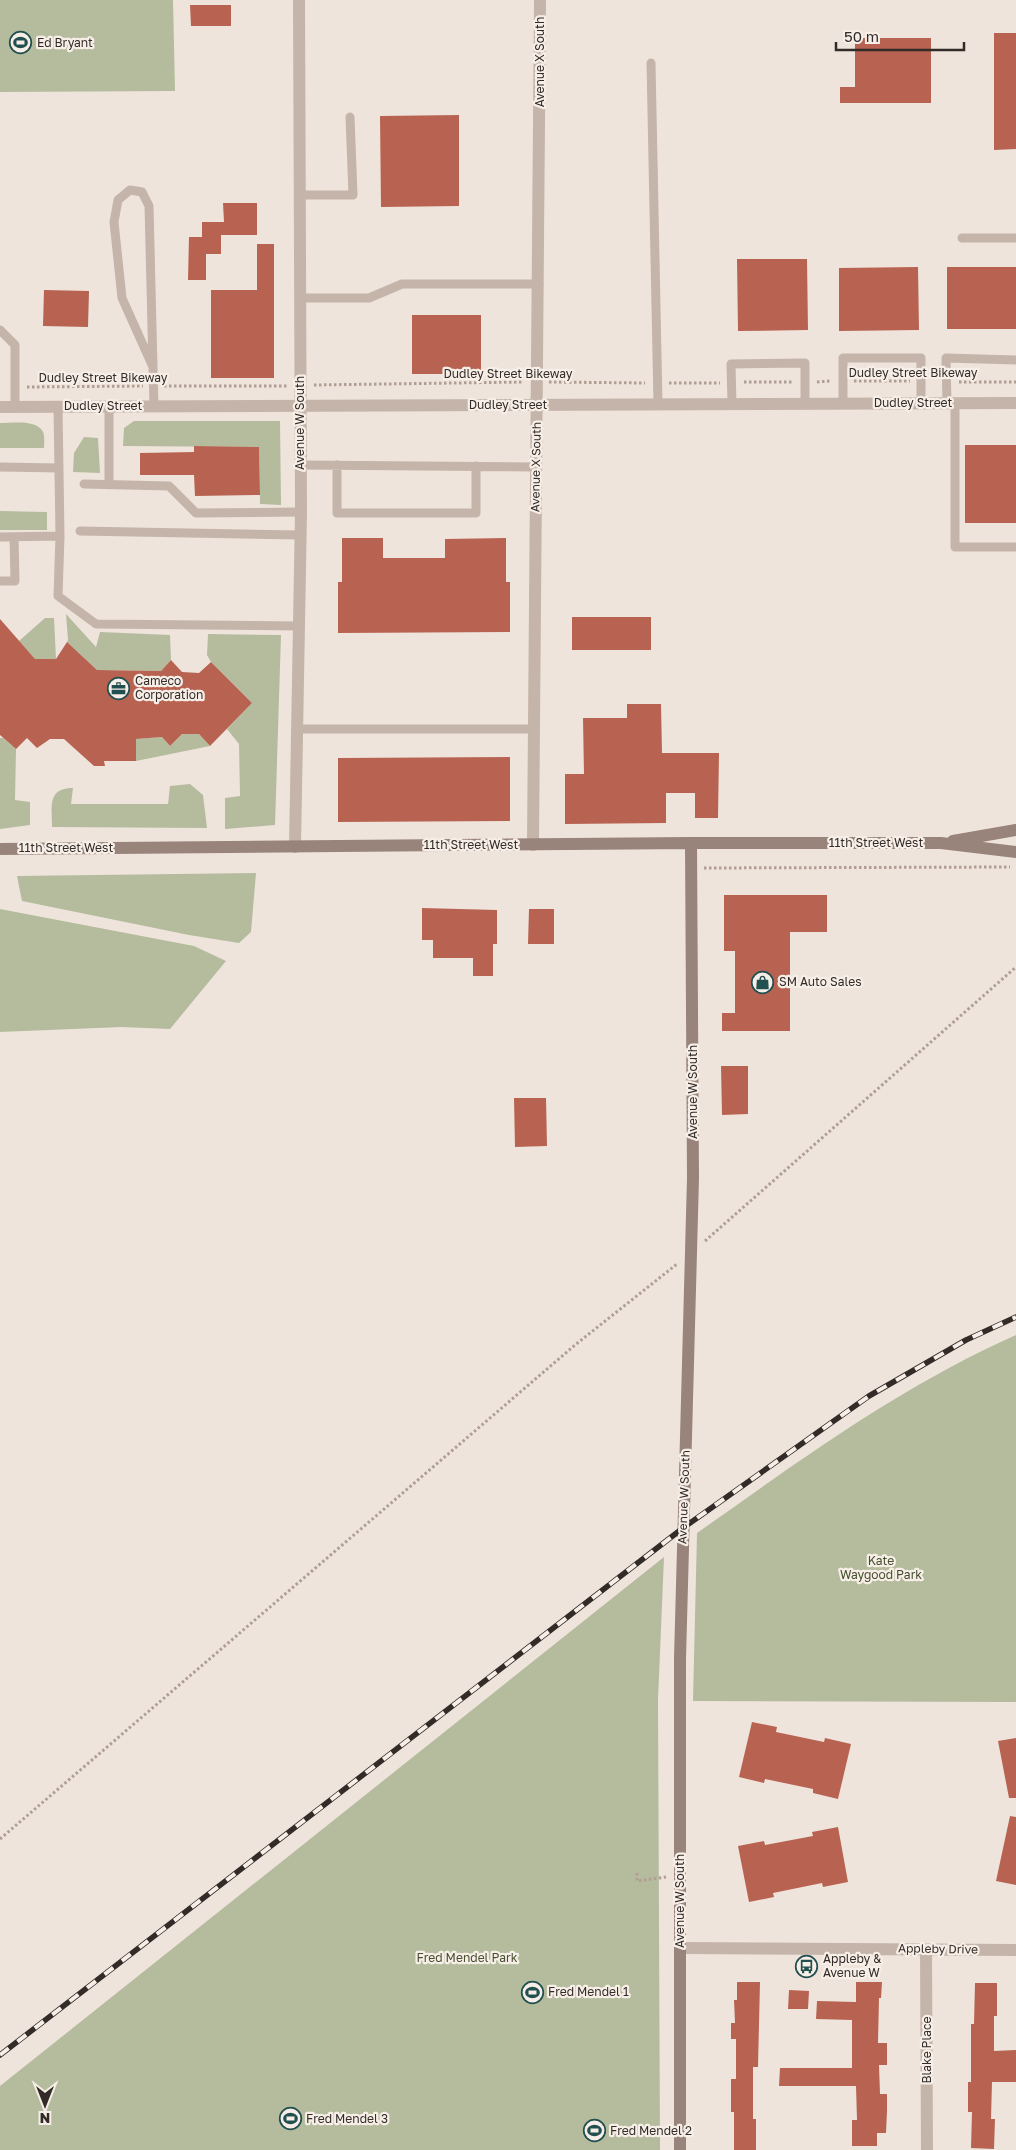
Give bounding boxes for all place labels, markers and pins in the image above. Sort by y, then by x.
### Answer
sports icon: Ed Bryant [9,31,33,55]
place label: Ed Bryant [37,35,93,50]
place label: Cameco Corporation [135,673,203,702]
office icon: Cameco Corporation [107,676,131,700]
shop icon: SM Auto Sales [751,970,775,994]
place label: SM Auto Sales [779,974,862,989]
place label: Appleby & Avenue W [823,1951,881,1980]
bus stop icon: Appleby & Avenue W [795,1954,819,1978]
sports icon: Fred Mendel 1 [520,1980,544,2004]
place label: Fred Mendel 1 [548,1984,629,1999]
sports icon: Fred Mendel 3 [278,2107,302,2131]
place label: Fred Mendel 3 [306,2111,388,2126]
sports icon: Fred Mendel 2 [582,2119,606,2143]
place label: Fred Mendel 2 [610,2123,692,2138]

